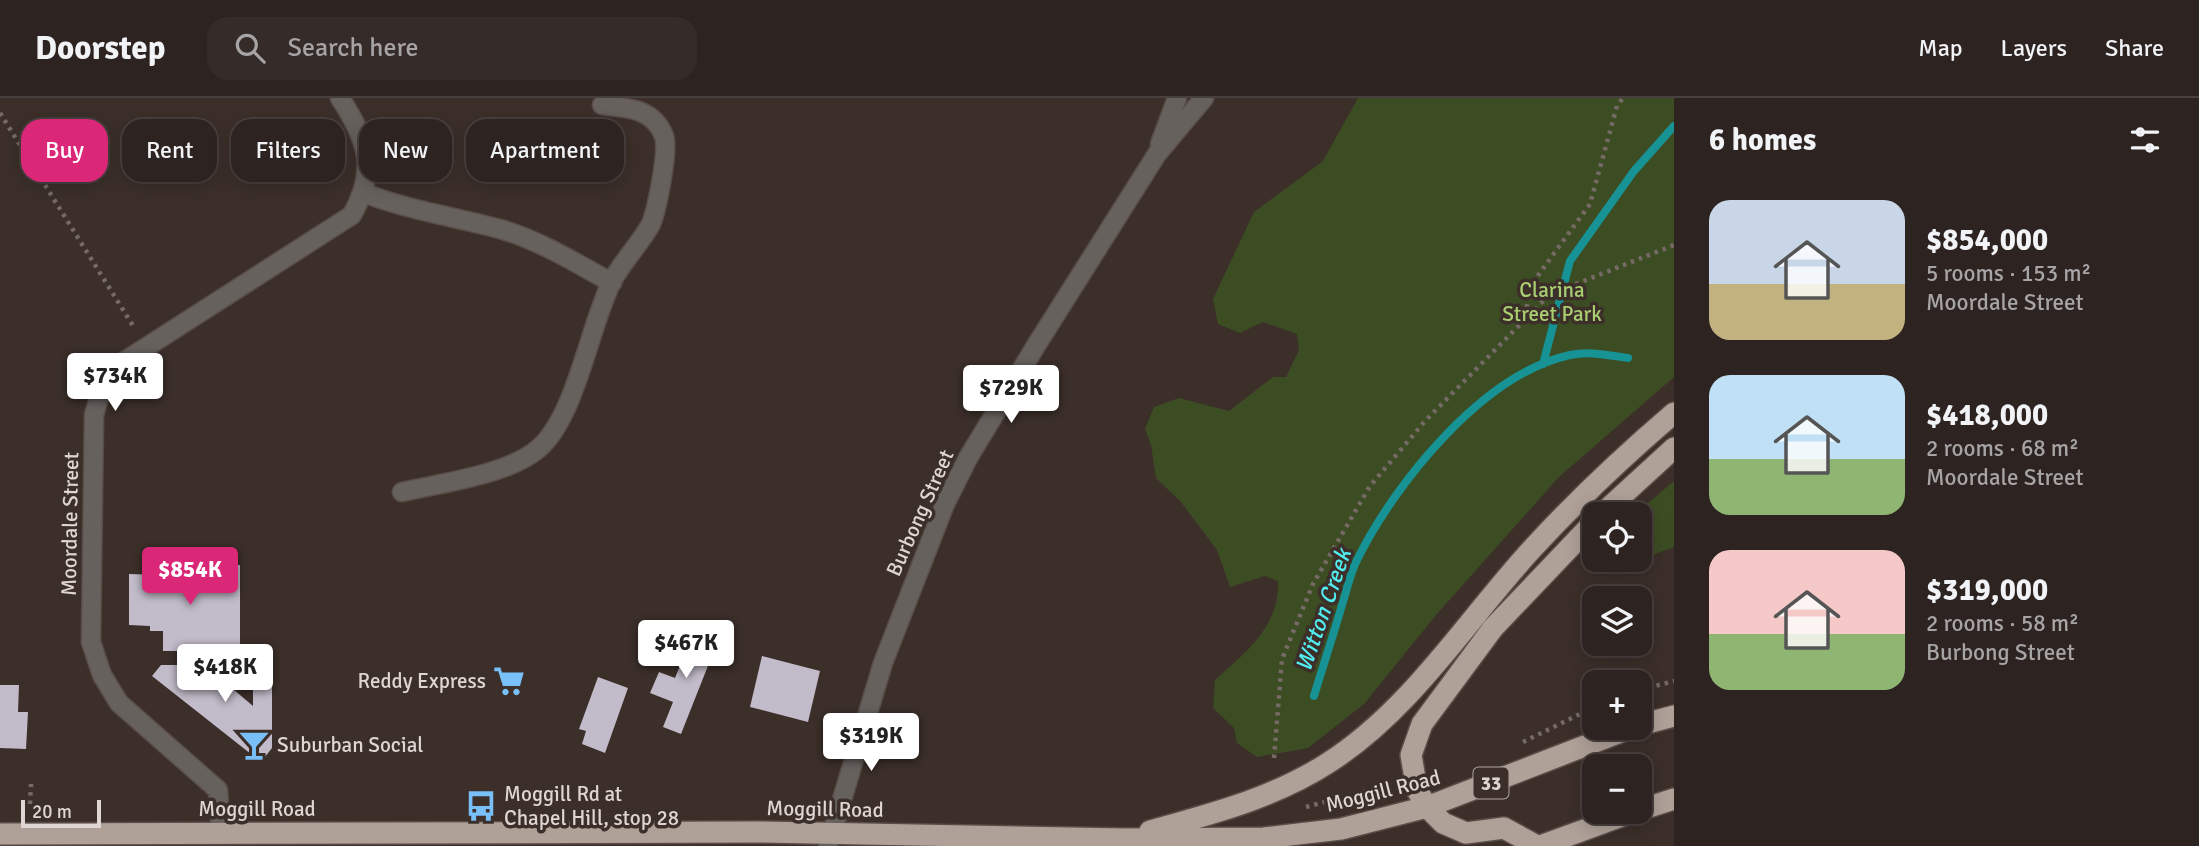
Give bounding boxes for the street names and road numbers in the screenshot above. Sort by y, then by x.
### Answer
street label: Burbong Street [881,446,959,580]
street label: Moordale Street [56,452,84,596]
street label: Moggill Road [1323,764,1443,818]
road number: 33 [1474,768,1508,798]
street label: Moggill Road [766,795,884,823]
street label: Moggill Road [198,796,316,822]

